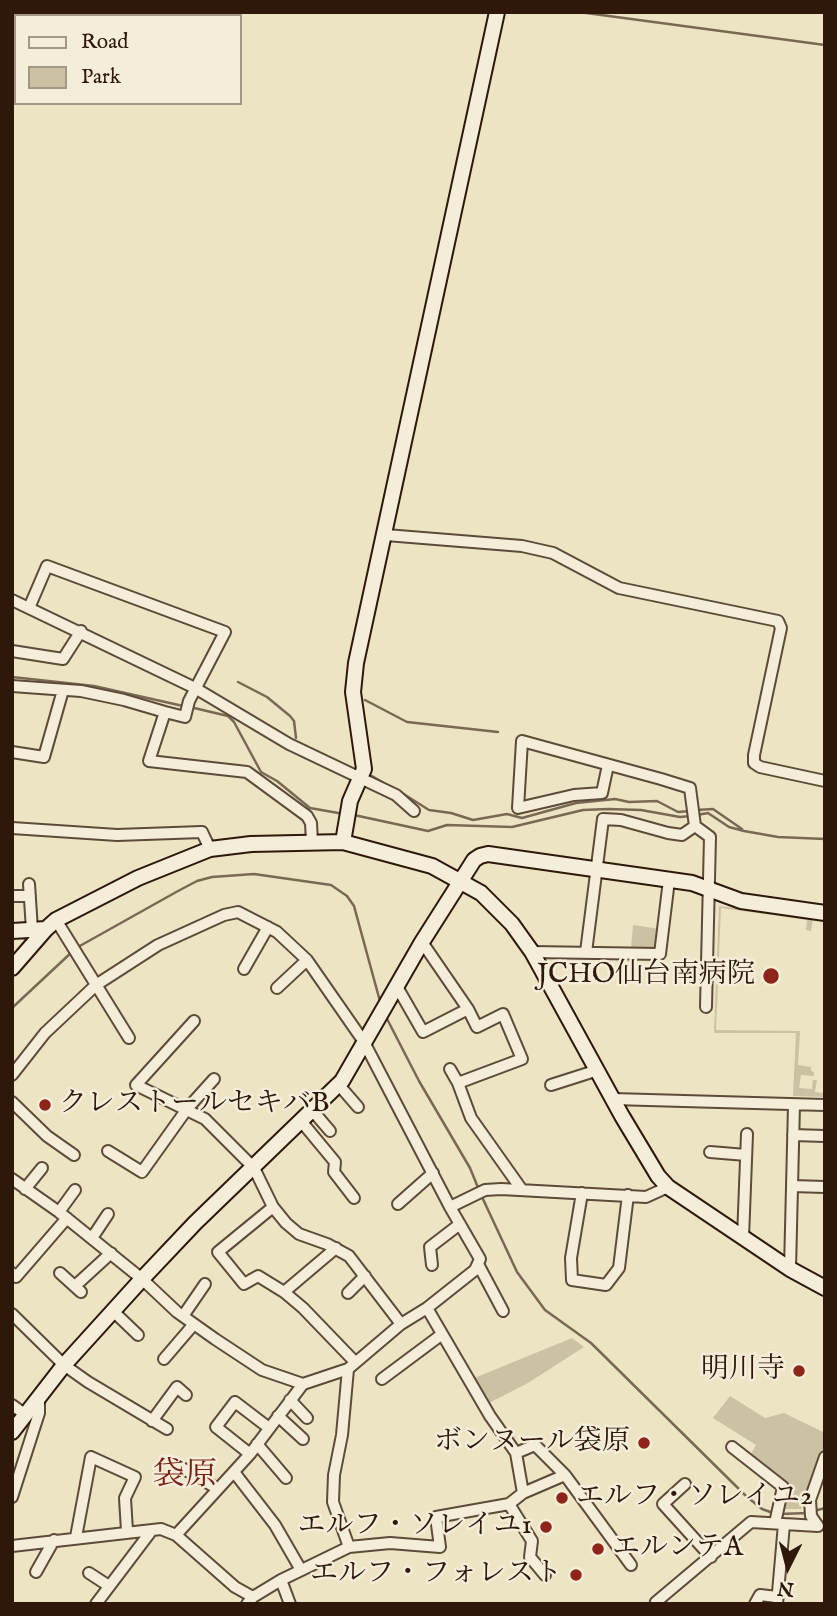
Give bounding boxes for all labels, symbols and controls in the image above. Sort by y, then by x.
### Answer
legend [14,14,242,105]
text: Road [81,29,128,56]
text: Park [81,64,121,91]
place label: JCHO仙台南病院 [537,959,755,993]
marker: JCHO仙台南病院 [761,966,781,986]
place label: クレストールセキバB [59,1088,330,1122]
marker: クレストールセキバB [37,1097,53,1113]
place label: 明川寺 [701,1354,785,1388]
marker: 明川寺 [791,1363,807,1379]
place label: ボンヌール袋原 [434,1426,630,1460]
marker: ボンヌール袋原 [636,1435,652,1451]
district label: 袋原 [153,1458,217,1496]
place label: エルフ・ソレイユ2 [576,1481,813,1515]
marker: エルフ・ソレイユ2 [554,1490,570,1506]
place label: エルフ・ソレイユ1 [298,1510,532,1544]
marker: エルフ・ソレイユ1 [538,1519,554,1535]
place label: エルンテA [612,1532,743,1566]
north arrow [753,1532,823,1602]
marker: エルンテA [590,1541,606,1557]
place label: エルフ・フォレスト [310,1558,562,1592]
marker: エルフ・フォレスト [568,1567,584,1583]
text: N [776,1575,795,1601]

